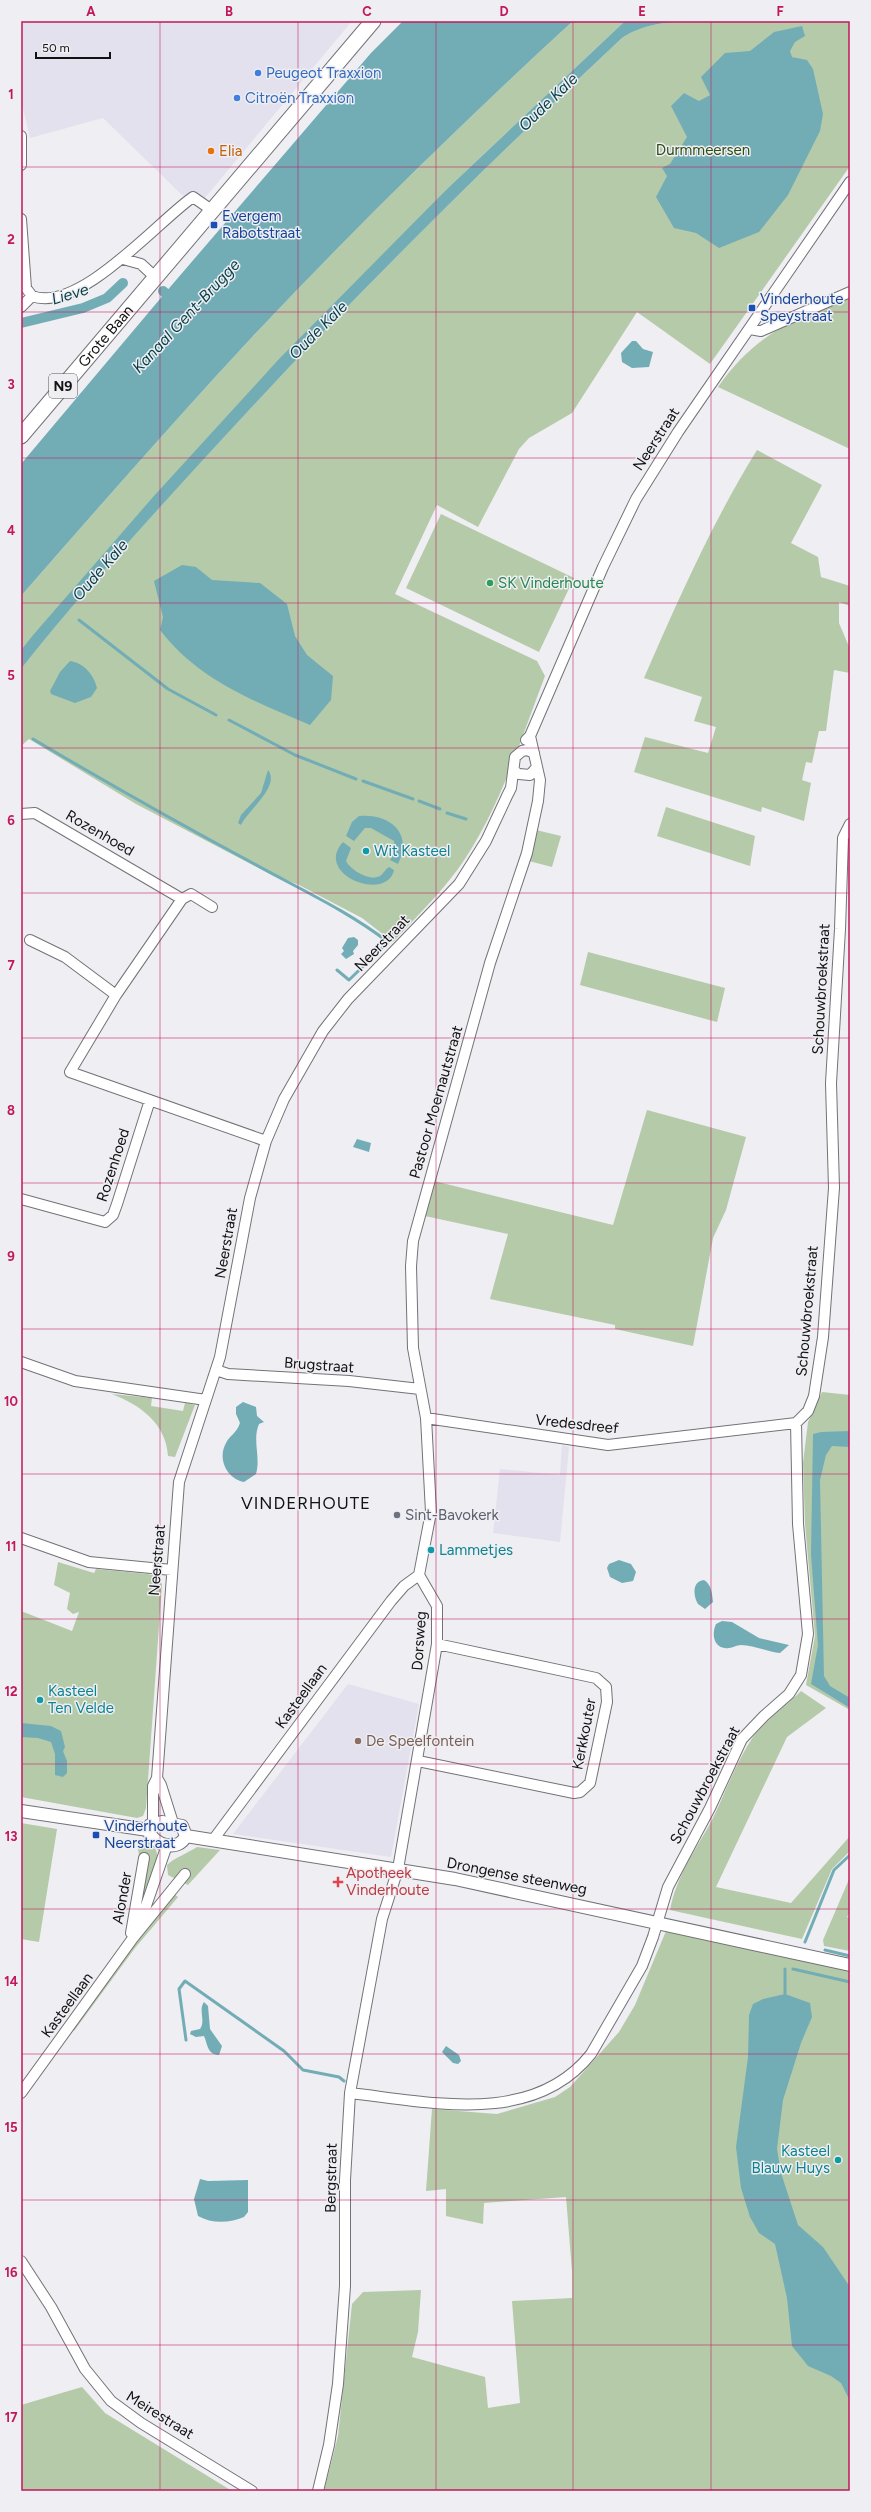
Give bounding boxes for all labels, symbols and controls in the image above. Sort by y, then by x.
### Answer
text: A [86,4,96,19]
text: B [225,4,233,19]
text: C [362,4,372,19]
text: D [499,4,509,19]
text: E [638,4,646,19]
text: F [776,4,784,19]
scale bar [36,34,110,60]
text: 50 m [42,41,70,55]
place label: Peugeot Traxxion [266,64,381,82]
marker: Peugeot Traxxion [253,68,263,78]
water label: Oude Kale [515,69,582,135]
text: 1 [8,87,14,102]
place label: Citroën Traxxion [245,89,354,107]
marker: Citroën Traxxion [232,93,242,103]
park label: Durmmeersen [656,141,750,159]
place label: Elia [219,142,242,160]
marker: Elia [206,146,216,156]
place label: Evergem Rabotstraat [222,207,301,242]
marker: Evergem Rabotstraat [209,220,219,230]
text: 2 [7,232,15,247]
water label: Kanaal Gent-Brugge [128,255,244,377]
water label: Lieve [49,279,91,309]
place label: Vinderhoute Speystraat [760,290,844,325]
water label: Oude Kale [285,297,351,363]
street label: Grote Baan [74,301,137,371]
marker: Vinderhoute Speystraat [747,303,757,313]
road number: N9 [49,374,77,398]
text: 3 [7,377,15,392]
street label: Neerstraat [629,404,683,474]
text: 4 [7,523,15,538]
water label: Oude Kale [68,535,132,604]
place label: SK Vinderhoute [498,574,604,592]
marker: SK Vinderhoute [485,578,495,588]
text: 5 [7,668,15,683]
street label: Rozenhoed [63,806,137,860]
text: 6 [7,813,15,828]
place label: Wit Kasteel [374,842,450,860]
marker: Wit Kasteel [361,846,371,856]
street label: Neerstraat [351,911,414,975]
street label: Schouwbroekstraat [809,923,833,1055]
text: 7 [7,958,15,973]
street label: Pastoor Moernautstraat [406,1023,467,1181]
text: 8 [7,1103,15,1118]
street label: Rozenhoed [93,1126,133,1204]
street label: Neerstraat [211,1206,241,1280]
street label: Schouwbroekstraat [792,1245,822,1377]
text: 9 [7,1249,15,1264]
street label: Brugstraat [283,1354,355,1376]
text: 10 [4,1394,18,1409]
street label: Vredesdreef [535,1411,620,1437]
district label: VINDERHOUTE [241,1493,371,1513]
place label: Sint-Bavokerk [405,1506,499,1524]
marker: Sint-Bavokerk [392,1510,402,1520]
street label: Neerstraat [145,1523,169,1597]
text: 11 [6,1539,16,1554]
place label: Lammetjes [439,1541,513,1559]
marker: Lammetjes [426,1545,436,1555]
street label: Dorsweg [408,1611,430,1671]
street label: Kasteellaan [271,1660,331,1732]
place label: Kasteel Ten Velde [48,1682,114,1717]
text: 12 [4,1684,18,1699]
marker: Kasteel Ten Velde [35,1695,45,1705]
street label: Kerkkouter [568,1697,600,1771]
street label: Schouwbroekstraat [666,1723,744,1847]
place label: De Speelfontein [366,1732,474,1750]
marker: De Speelfontein [353,1736,363,1746]
place label: Vinderhoute Neerstraat [104,1817,188,1852]
text: 13 [5,1829,17,1844]
marker: Vinderhoute Neerstraat [91,1830,101,1840]
street label: Drongense steenweg [445,1854,589,1898]
place label: Apotheek Vinderhoute [346,1864,430,1899]
street label: Alonder [109,1871,135,1925]
marker: Apotheek Vinderhoute [333,1877,343,1887]
street label: Kasteellaan [37,1969,97,2041]
text: 14 [4,1974,18,1989]
text: 15 [4,2120,18,2135]
place label: Kasteel Blauw Huys [752,2142,830,2177]
street label: Bergstraat [321,2143,341,2213]
marker: Kasteel Blauw Huys [833,2155,843,2165]
text: 16 [4,2265,18,2280]
street label: Meirestraat [123,2387,197,2443]
text: 17 [5,2410,17,2425]

